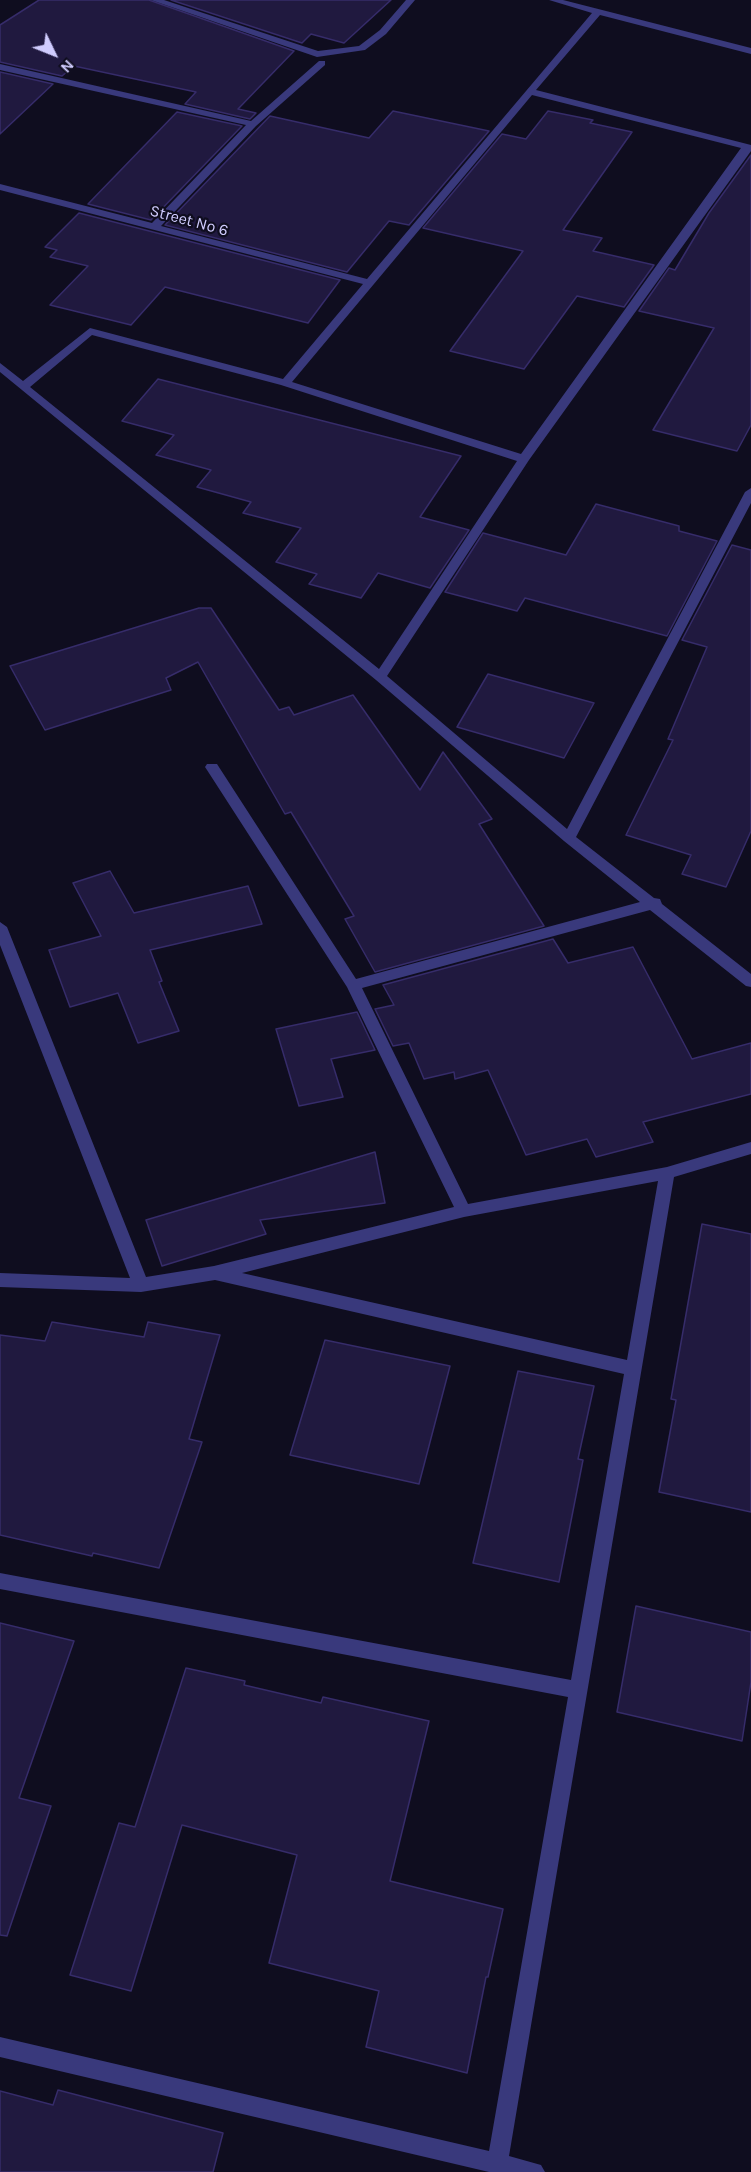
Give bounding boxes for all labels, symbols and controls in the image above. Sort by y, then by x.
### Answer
north arrow [24,24,84,84]
text: N [57,56,78,77]
street label: Street No 6 [148,201,230,241]

